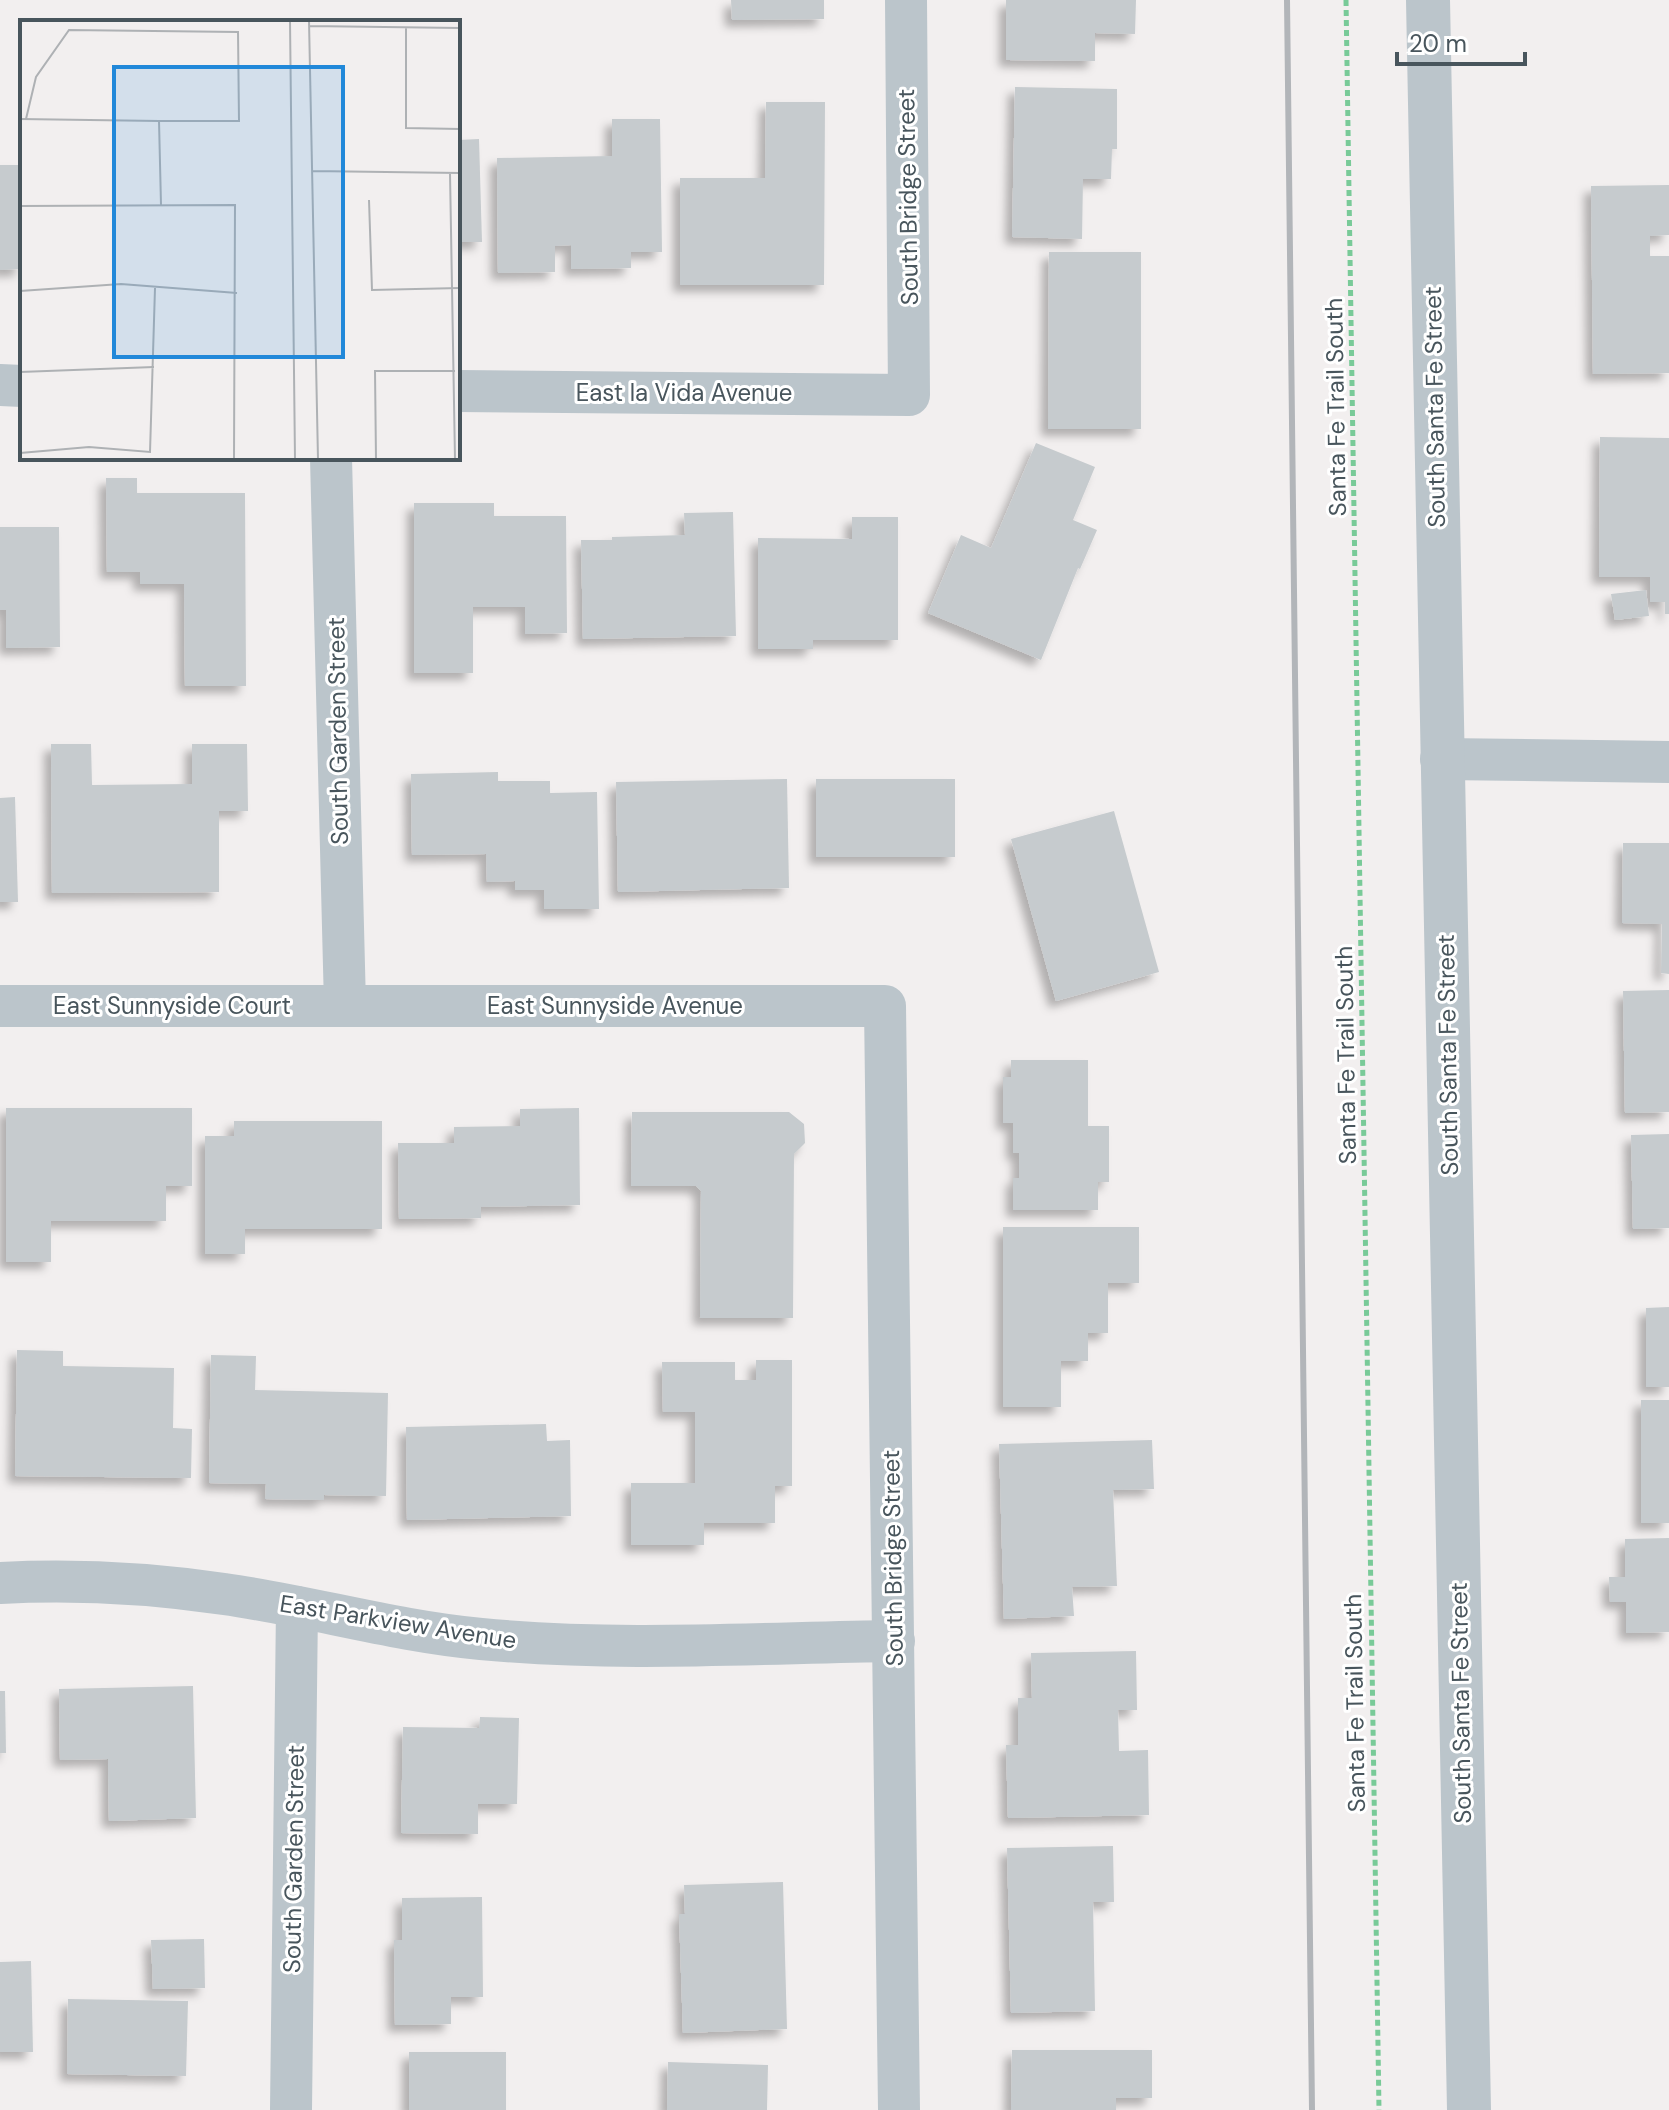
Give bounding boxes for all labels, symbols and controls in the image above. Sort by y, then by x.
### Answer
scale bar [1397,16,1525,66]
inset map [20,20,460,460]
text: 20 m [1409,28,1467,59]
street label: South Bridge Street [890,88,925,306]
street label: South Santa Fe Street [1417,286,1452,528]
street label: Santa Fe Trail South [1318,297,1353,517]
street label: East la Vida Avenue [576,377,792,408]
street label: South Garden Street [320,617,355,845]
street label: South Santa Fe Street [1430,934,1465,1176]
street label: Santa Fe Trail South [1328,945,1363,1165]
street label: East Sunnyside Court [53,990,291,1021]
street label: East Sunnyside Avenue [487,990,743,1021]
street label: South Bridge Street [875,1449,910,1667]
street label: South Santa Fe Street [1443,1582,1478,1824]
street label: East Parkview Avenue [278,1587,519,1656]
street label: Santa Fe Trail South [1337,1593,1372,1813]
street label: South Garden Street [276,1745,311,1973]

